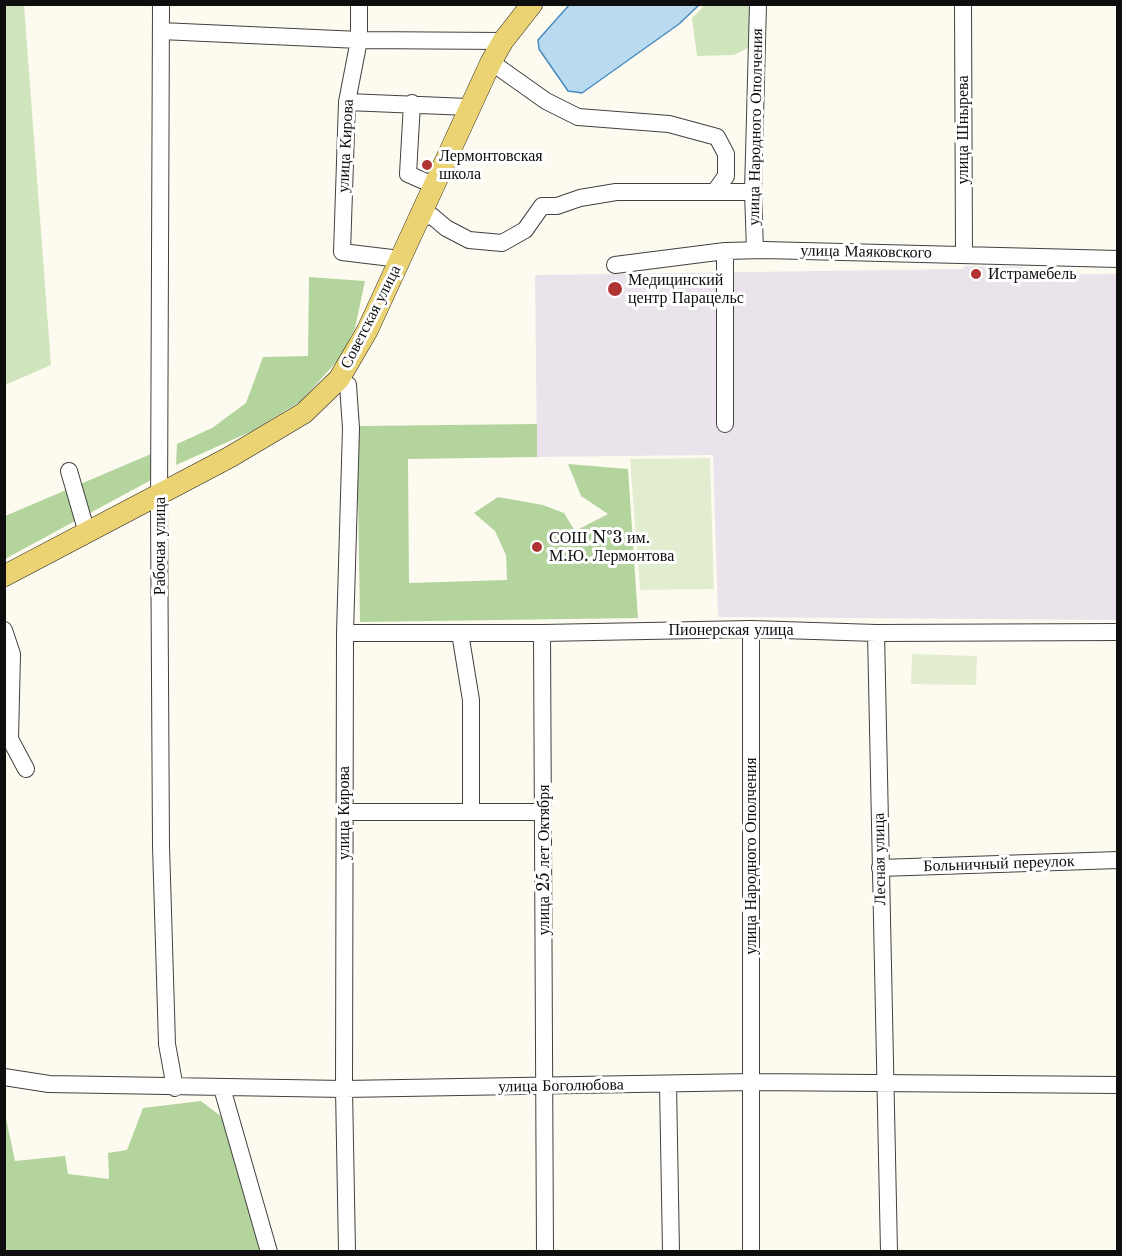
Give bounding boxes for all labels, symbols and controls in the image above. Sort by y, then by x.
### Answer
street label: улица Народного Ополчения [745,28,767,226]
street label: улица Шнырева [953,75,973,185]
street label: улица Кирова [334,99,358,193]
place label: Лермонтовская школа [439,146,543,184]
marker: Лермонтовская школа [420,158,434,172]
street label: улица Маяковского [800,241,932,263]
street label: Советская улица [337,262,405,372]
place label: Истрамебель [988,264,1076,284]
marker: Истрамебель [969,267,983,281]
place label: Медицинский центр Парацельс [628,270,744,308]
marker: Медицинский центр Парацельс [606,280,624,298]
street label: Рабочая улица [150,497,170,595]
place label: СОШ №3 им. М.Ю. Лермонтова [549,528,674,566]
marker: СОШ №3 им. М.Ю. Лермонтова [530,540,544,554]
street label: Пионерская улица [669,620,793,640]
street label: улица Народного Ополчения [741,757,761,955]
street label: улица Кирова [334,766,354,860]
street label: улица 25 лет Октября [534,784,554,936]
street label: Лесная улица [870,813,890,905]
street label: Больничный переулок [923,852,1075,876]
street label: улица Боголюбова [498,1075,624,1097]

